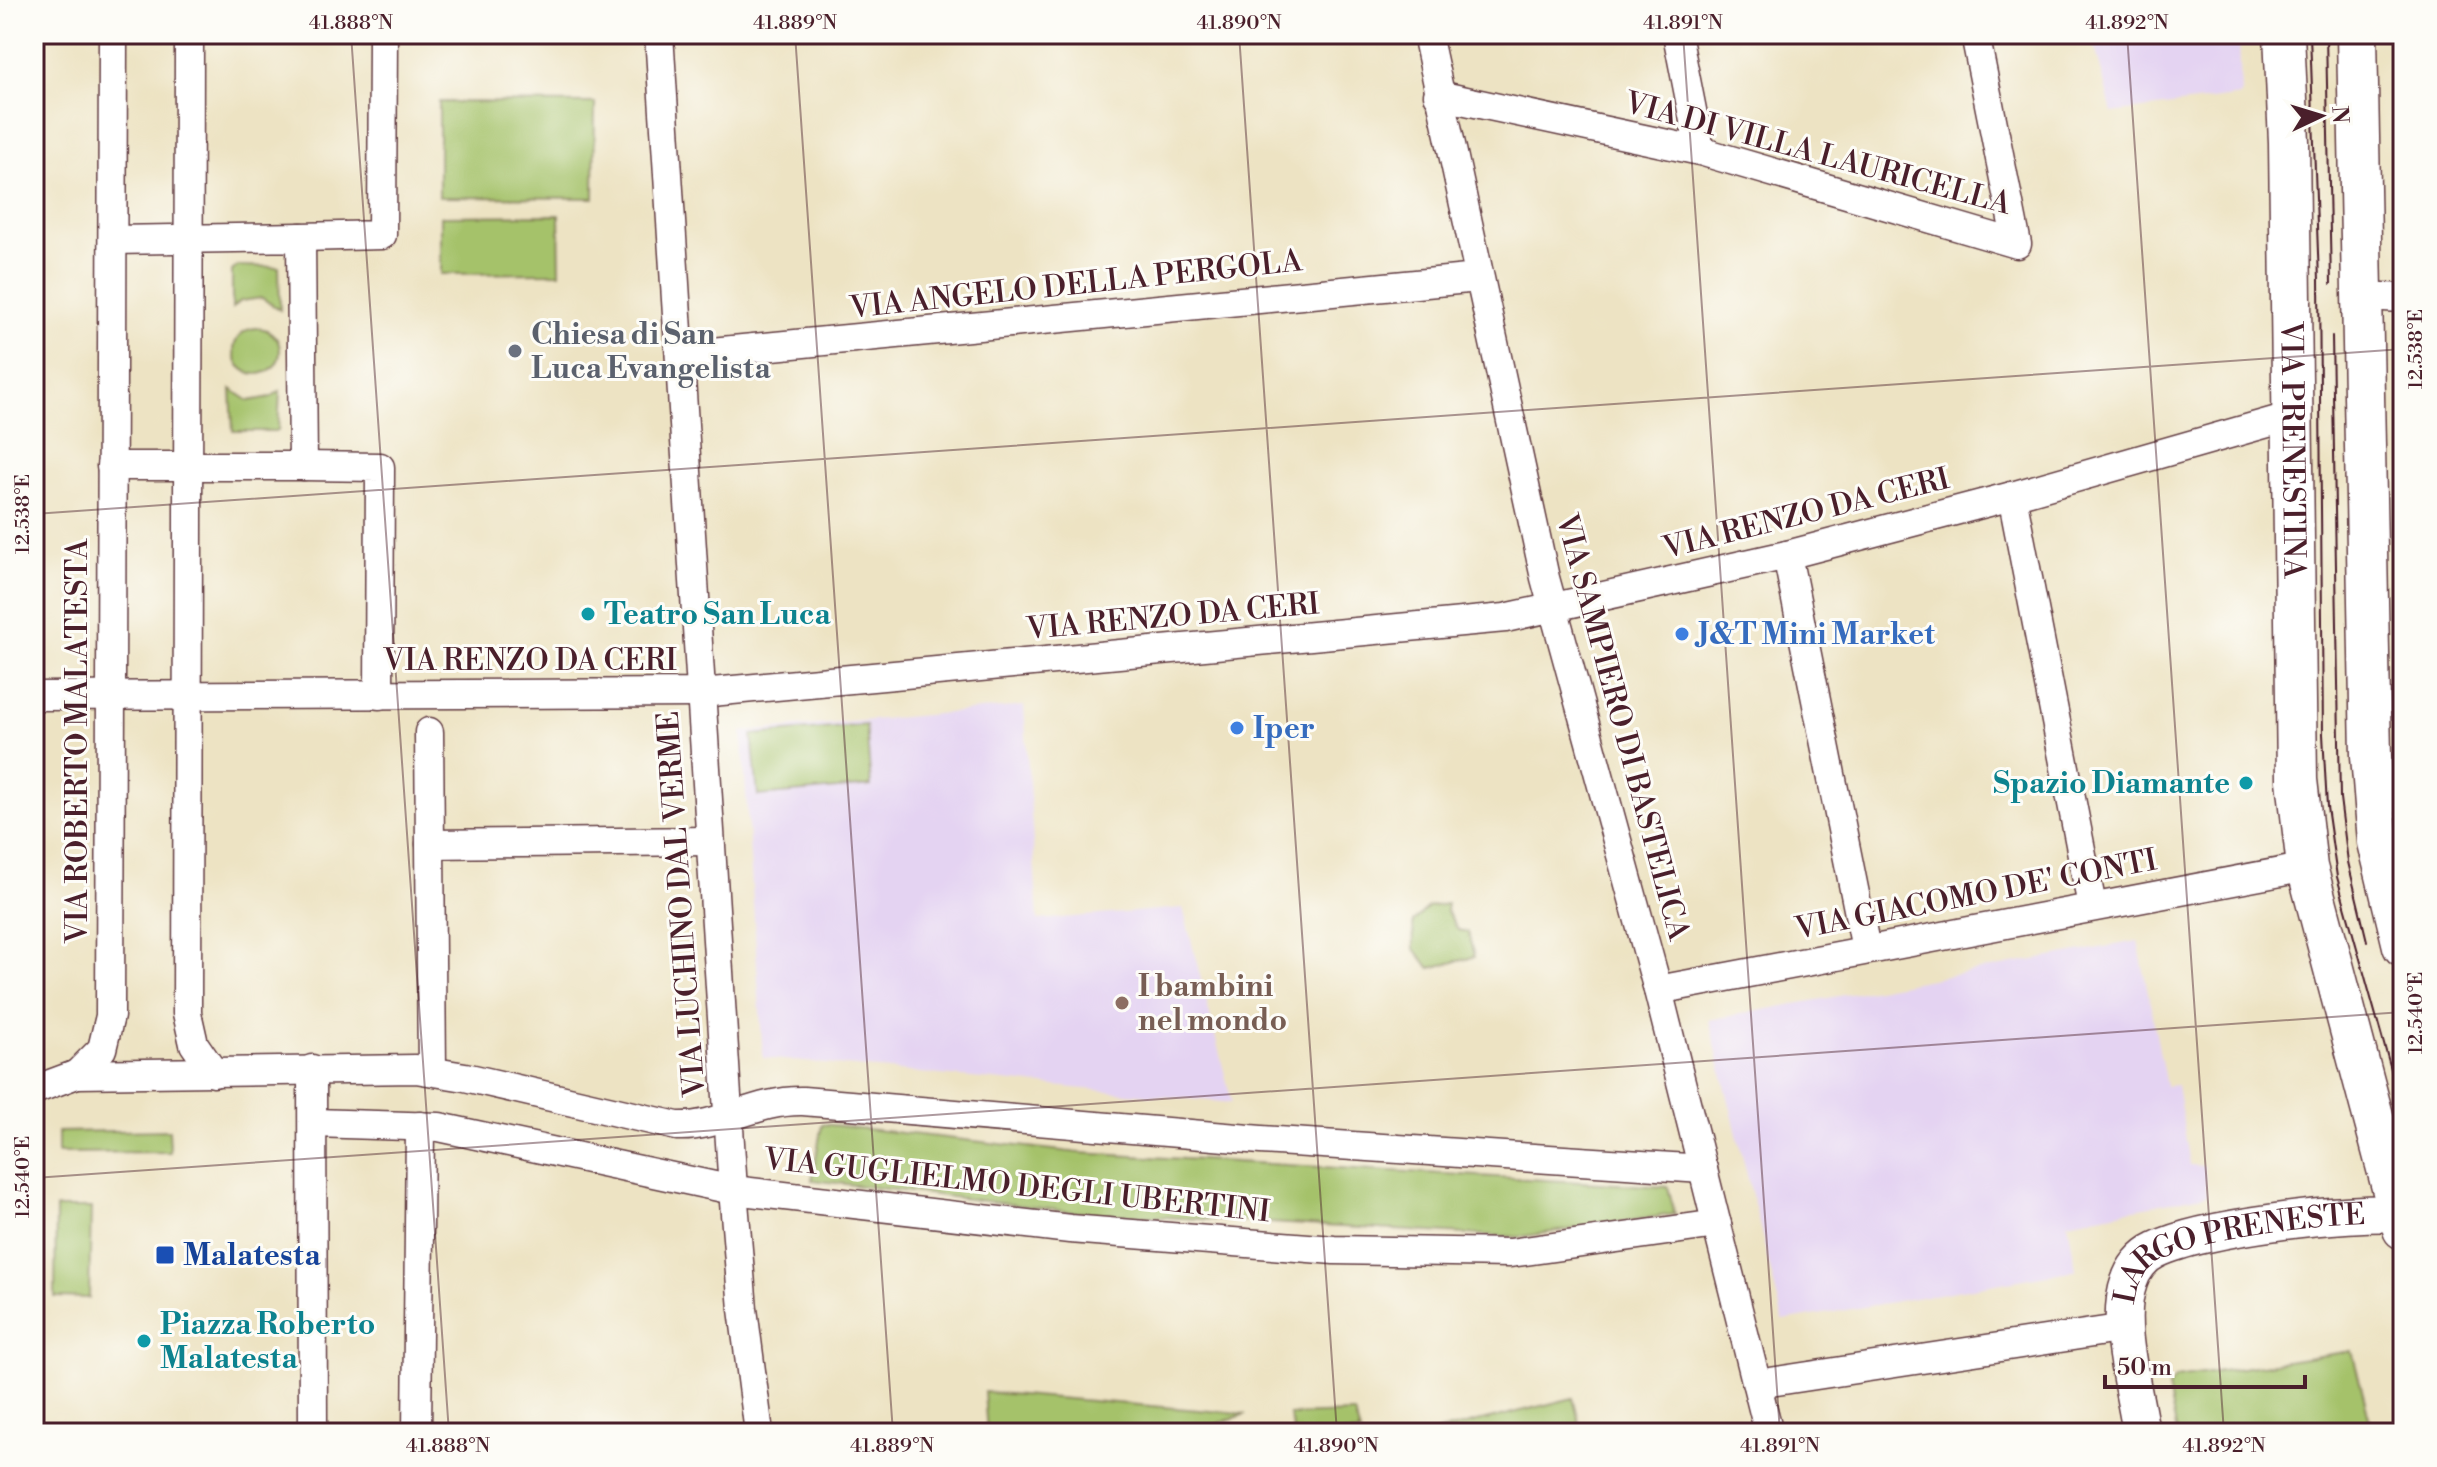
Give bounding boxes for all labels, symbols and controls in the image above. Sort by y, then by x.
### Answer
text: 41.888°N [309,11,393,36]
text: 41.889°N [753,11,837,36]
text: 41.890°N [1196,11,1282,36]
text: 41.891°N [1643,11,1723,36]
text: 41.892°N [2085,11,2169,36]
north arrow [2281,76,2361,156]
street label: VIA DI VILLA LAURICELLA [1620,84,2016,224]
text: N [2325,105,2354,125]
street label: VIA ANGELO DELLA PERGOLA [847,242,1306,328]
text: 12.538°E [2404,309,2429,389]
place label: Chiesa di San Luca Evangelista [531,316,771,388]
street label: VIA PRENESTINA [2271,320,2312,580]
marker: Chiesa di San Luca Evangelista [506,342,524,360]
street label: VIA RENZO DA CERI [1658,460,1954,568]
text: 12.538°E [11,474,36,554]
street label: VIA SAMPIERO DI BASTELICA [1547,509,1698,946]
street label: VIA ROBERTO MALATESTA [59,537,97,944]
street label: VIA RENZO DA CERI [1024,585,1322,649]
place label: Teatro San Luca [604,596,831,634]
marker: Teatro San Luca [579,605,597,623]
place label: J&T Mini Market [1694,616,1935,654]
marker: J&T Mini Market [1673,625,1691,643]
street label: VIA RENZO DA CERI [382,642,677,680]
street label: VIA LUCHINO DAL VERME [650,710,714,1099]
place label: Iper [1253,710,1315,748]
marker: Iper [1228,719,1246,737]
place label: Spazio Diamante [1993,765,2230,803]
marker: Spazio Diamante [2237,774,2255,792]
street label: VIA GIACOMO DE' CONTI [1791,841,2161,949]
place label: I bambini nel mondo [1138,968,1287,1040]
text: 12.540°E [2404,972,2429,1054]
marker: I bambini nel mondo [1113,994,1131,1012]
text: 12.540°E [11,1136,36,1218]
street label: VIA GUGLIELMO DEGLI UBERTINI [761,1140,1272,1232]
street label: LARGO PRENESTE [2106,1196,2366,1307]
place label: Malatesta [183,1237,322,1275]
marker: Malatesta [154,1244,176,1266]
place label: Piazza Roberto Malatesta [160,1306,375,1378]
marker: Piazza Roberto Malatesta [135,1332,153,1350]
scale bar [2105,1339,2305,1389]
text: 50 m [2117,1353,2172,1383]
text: 41.888°N [406,1434,490,1459]
text: 41.889°N [850,1434,934,1459]
text: 41.890°N [1293,1434,1379,1459]
text: 41.891°N [1740,1434,1820,1459]
text: 41.892°N [2182,1434,2266,1459]

